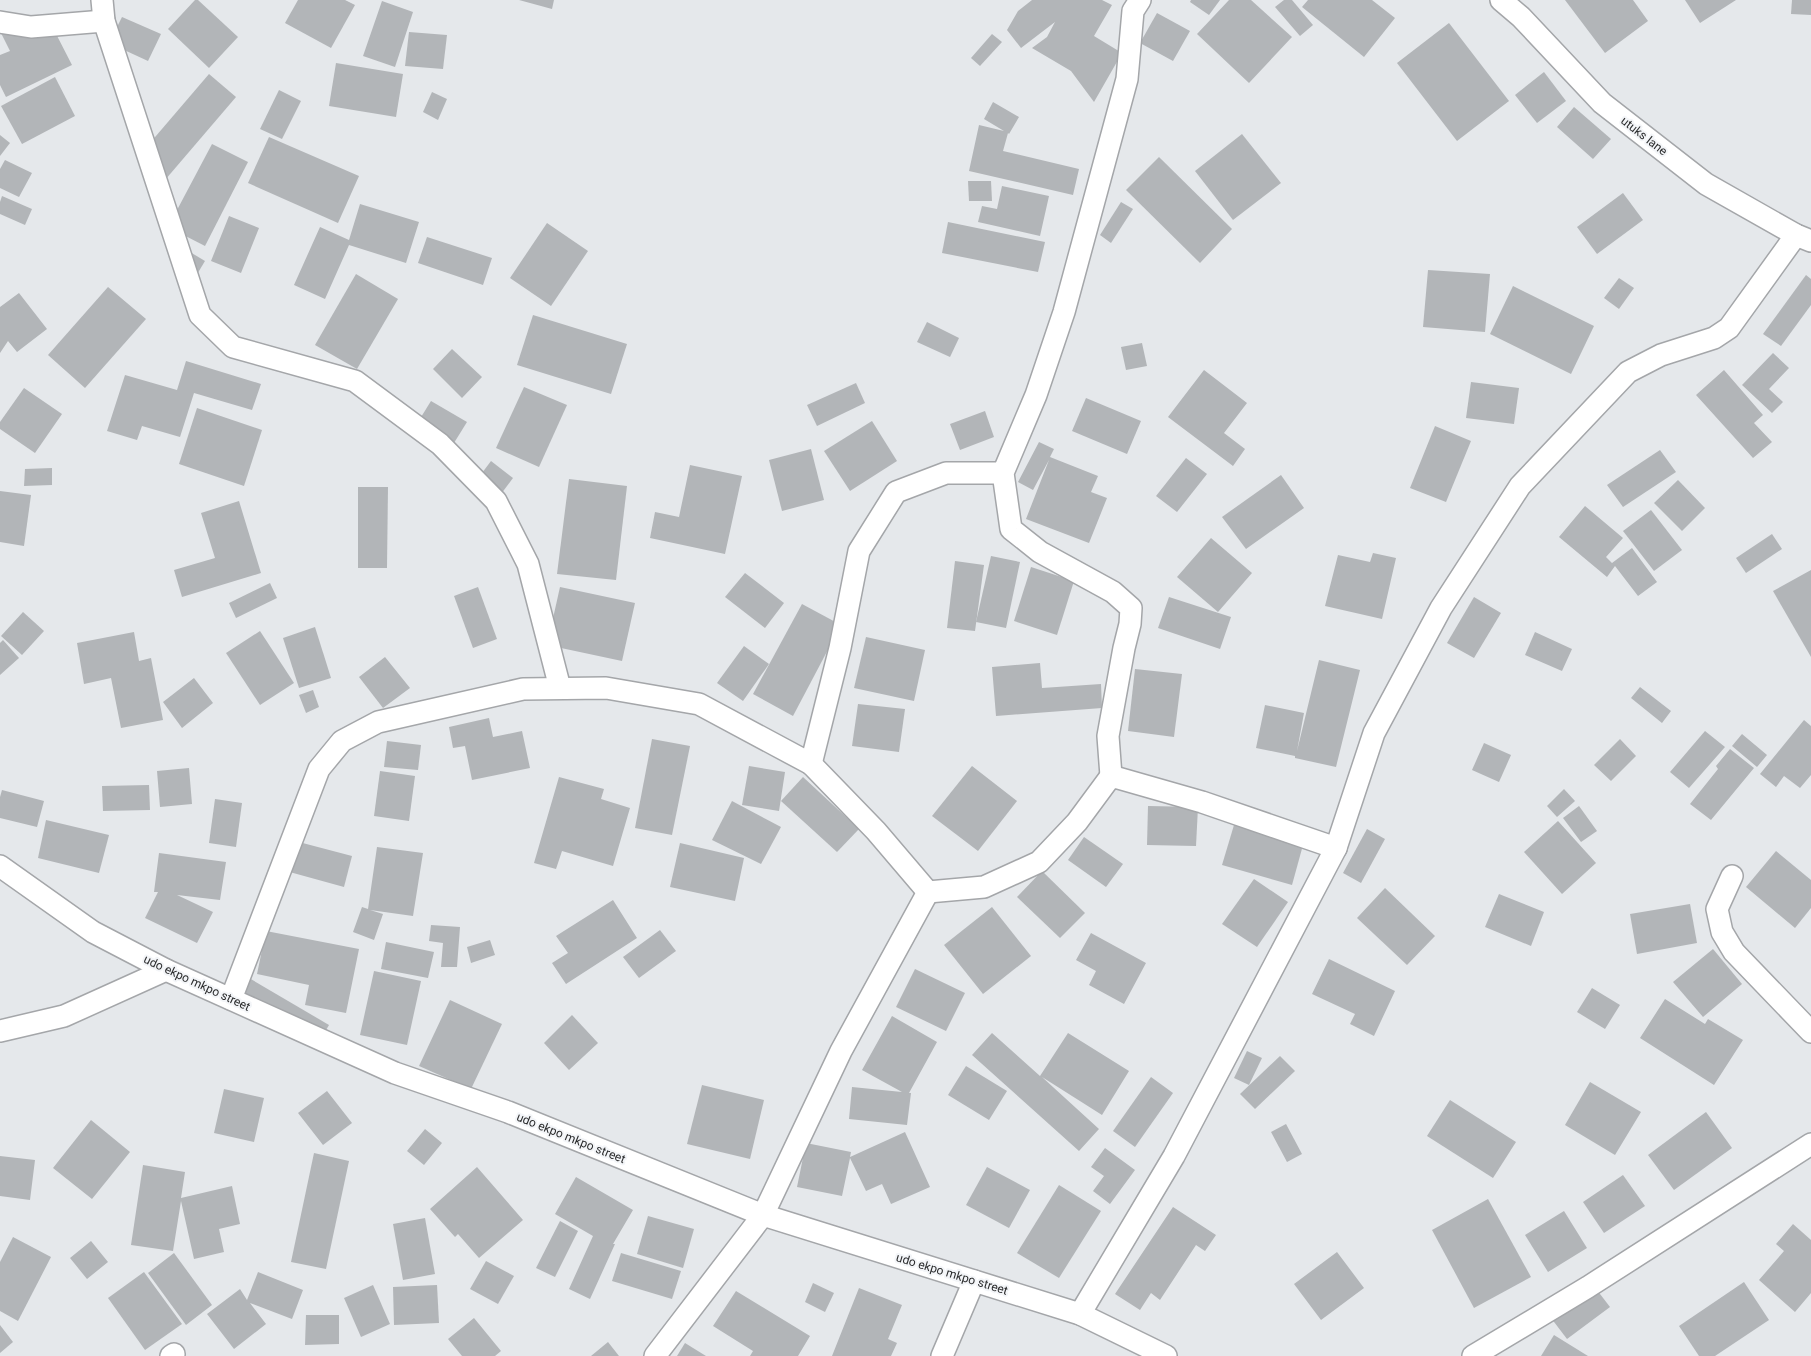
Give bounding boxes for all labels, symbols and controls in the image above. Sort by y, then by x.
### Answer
street label: utuks lane [1618,114,1670,158]
street label: udo ekpo mkpo street [141,952,253,1014]
street label: udo ekpo mkpo street [515,1110,628,1166]
street label: udo ekpo mkpo street [894,1250,1010,1298]

